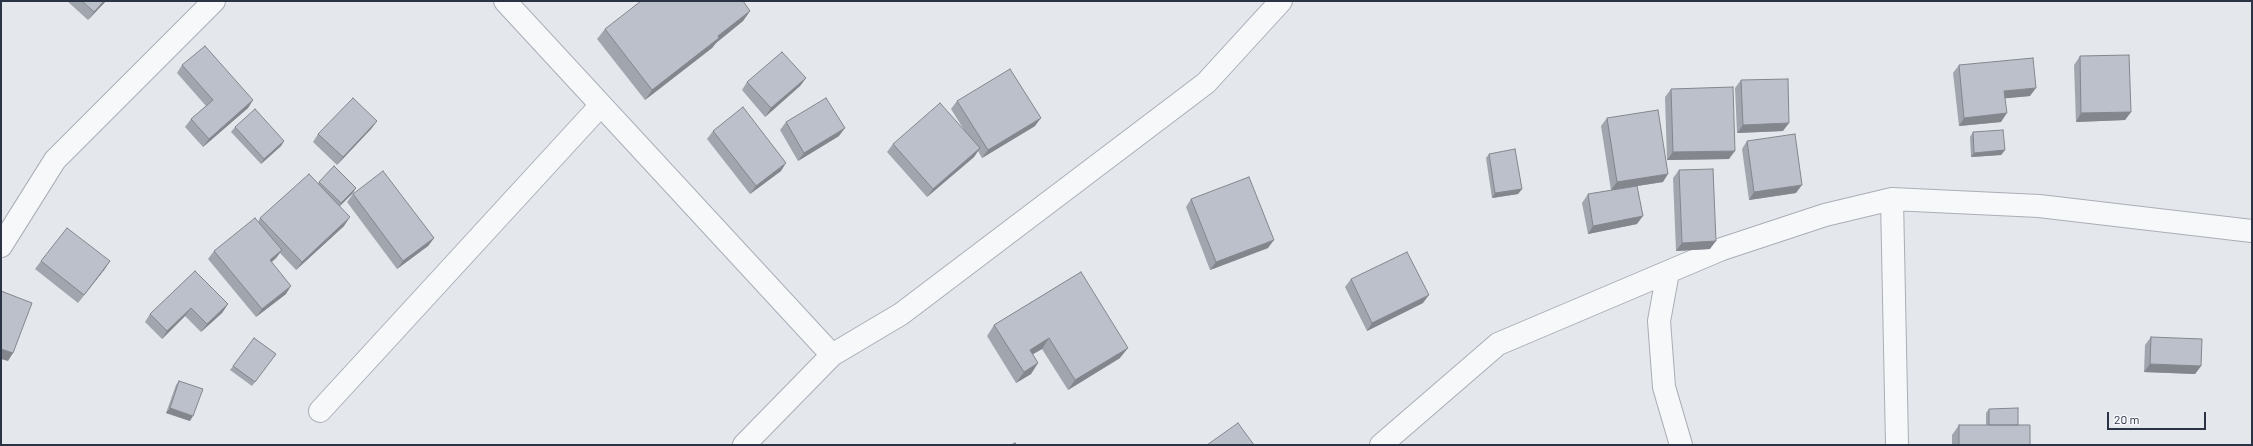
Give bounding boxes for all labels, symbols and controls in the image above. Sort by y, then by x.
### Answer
scale bar [2109,404,2208,430]
text: 20 m [2114,412,2140,426]

